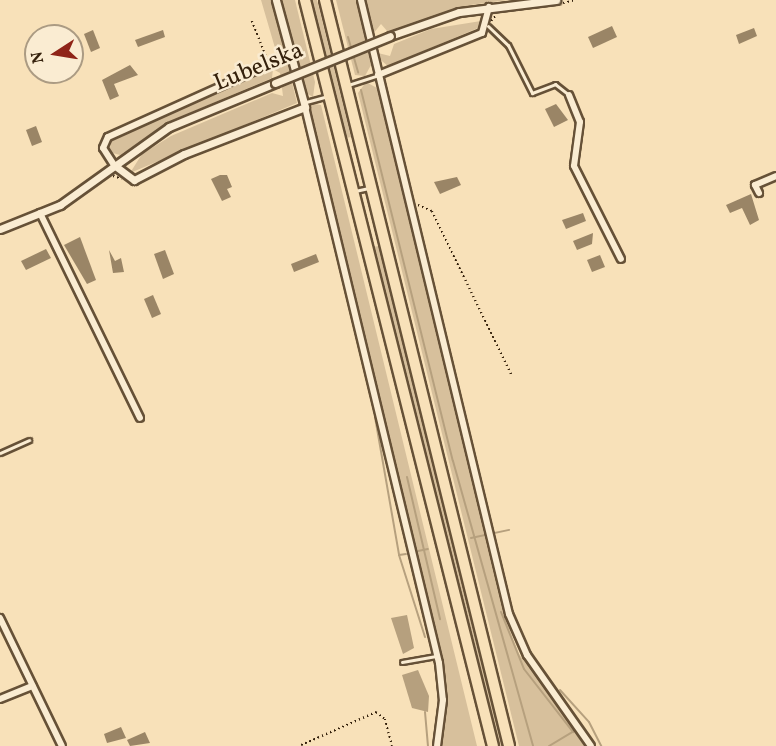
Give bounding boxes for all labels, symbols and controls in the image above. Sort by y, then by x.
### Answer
north arrow [24,24,84,84]
street label: Lubelska [210,37,308,99]
text: N [26,49,50,65]

